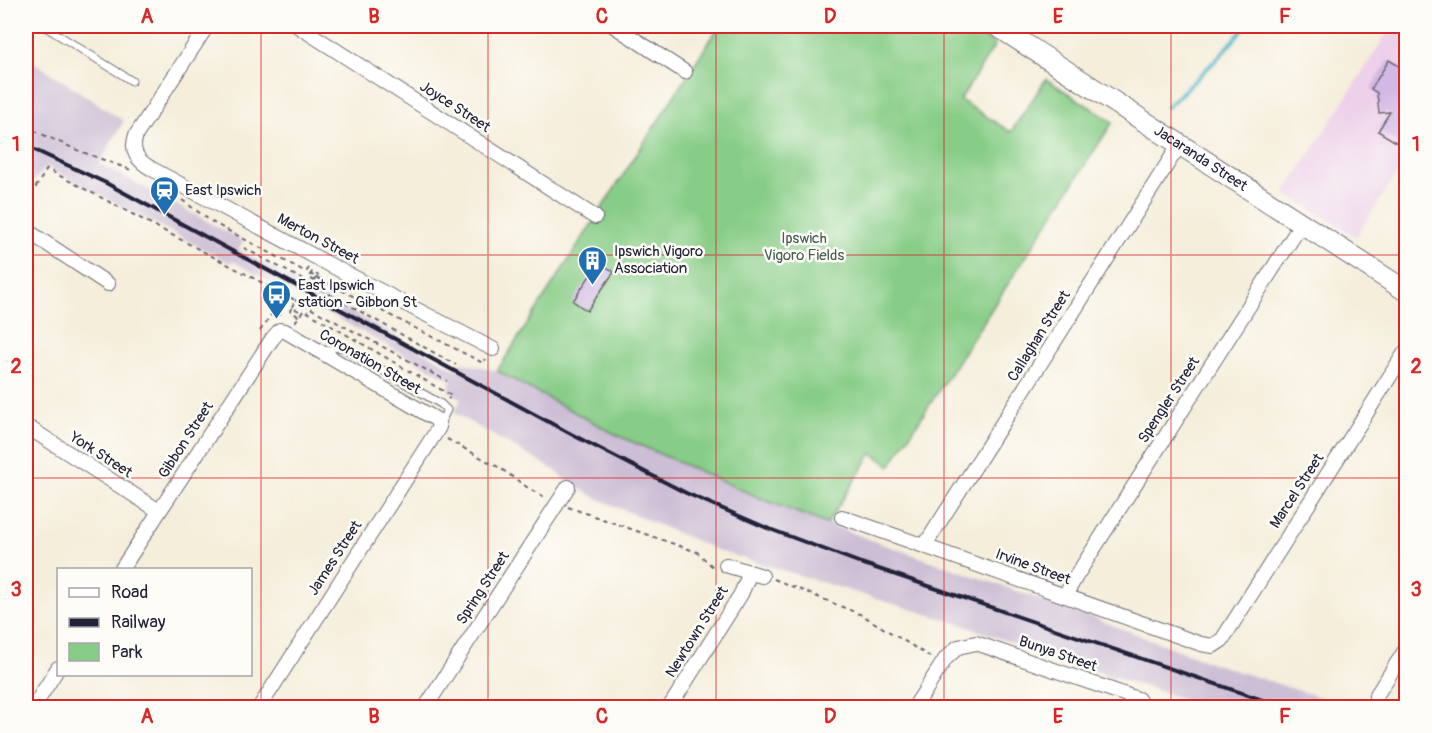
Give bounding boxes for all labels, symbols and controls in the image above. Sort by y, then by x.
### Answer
text: A [141,4,154,29]
text: B [368,4,380,29]
text: C [596,4,608,29]
text: D [824,4,837,29]
text: E [1053,4,1064,29]
text: F [1279,4,1291,29]
street label: Joyce Street [416,77,495,137]
street label: Jacaranda Street [1151,121,1252,196]
text: 1 [12,132,20,157]
text: 1 [1412,132,1420,157]
station icon: East Ipswich [148,174,180,216]
place label: East Ipswich [185,181,261,200]
street label: Merton Street [274,210,363,269]
park label: Ipswich Vigoro Fields [764,229,844,265]
place label: Ipswich Vigoro Association [614,242,703,278]
building icon: Ipswich Vigoro Association [577,244,609,286]
place label: East Ipswich station - Gibbon St [298,276,418,312]
bus stop icon: East Ipswich station - Gibbon St [261,278,293,320]
street label: Callaghan Street [1003,286,1075,385]
street label: Coronation Street [316,325,425,399]
street label: Spengler Street [1134,352,1205,447]
text: 2 [10,354,22,379]
text: 2 [1410,354,1422,379]
street label: Gibbon Street [154,397,218,482]
street label: York Street [65,427,137,483]
street label: Marcel Street [1266,449,1329,532]
street label: James Street [304,516,367,599]
street label: Irvine Street [993,545,1074,590]
street label: Spring Street [452,547,514,628]
legend [57,568,252,676]
text: 3 [10,577,22,602]
text: 3 [1410,577,1422,602]
text: Road [111,581,148,604]
street label: Newtown Street [661,582,733,681]
text: Railway [111,611,166,634]
street label: Bunya Street [1016,632,1101,677]
text: Park [111,641,143,664]
text: A [141,704,154,729]
text: B [368,704,380,729]
text: C [596,704,608,729]
text: D [824,704,837,729]
text: E [1053,704,1064,729]
text: F [1279,704,1291,729]

